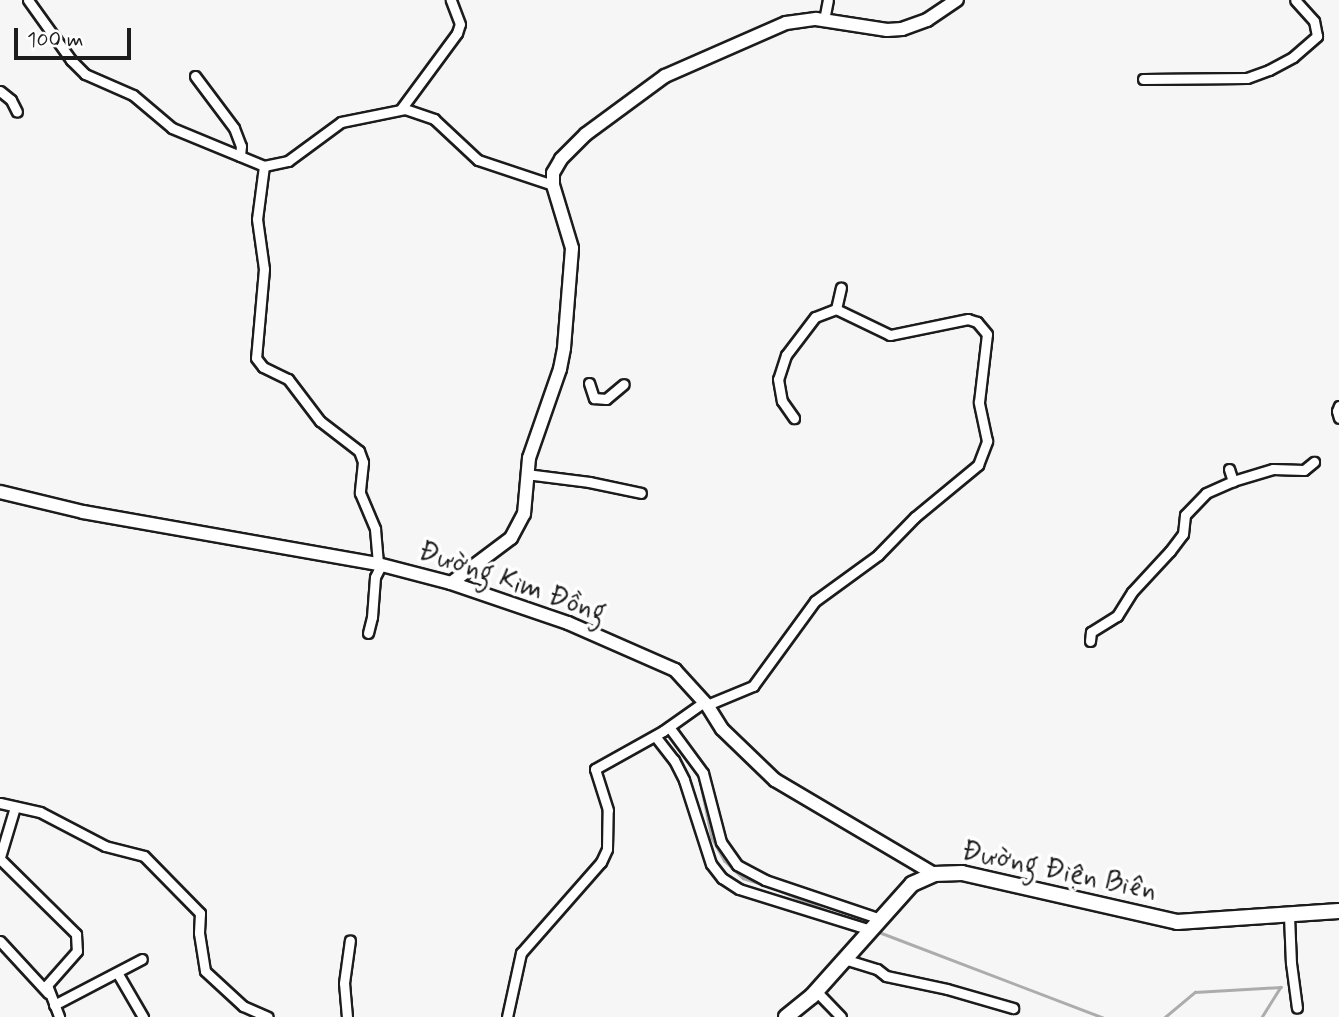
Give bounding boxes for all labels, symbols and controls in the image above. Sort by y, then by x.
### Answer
scale bar [18,14,135,58]
text: 100 m [27,26,83,54]
street label: Đường Kim Đồng [410,534,614,632]
street label: Đường Điện Biên [958,835,1160,909]

